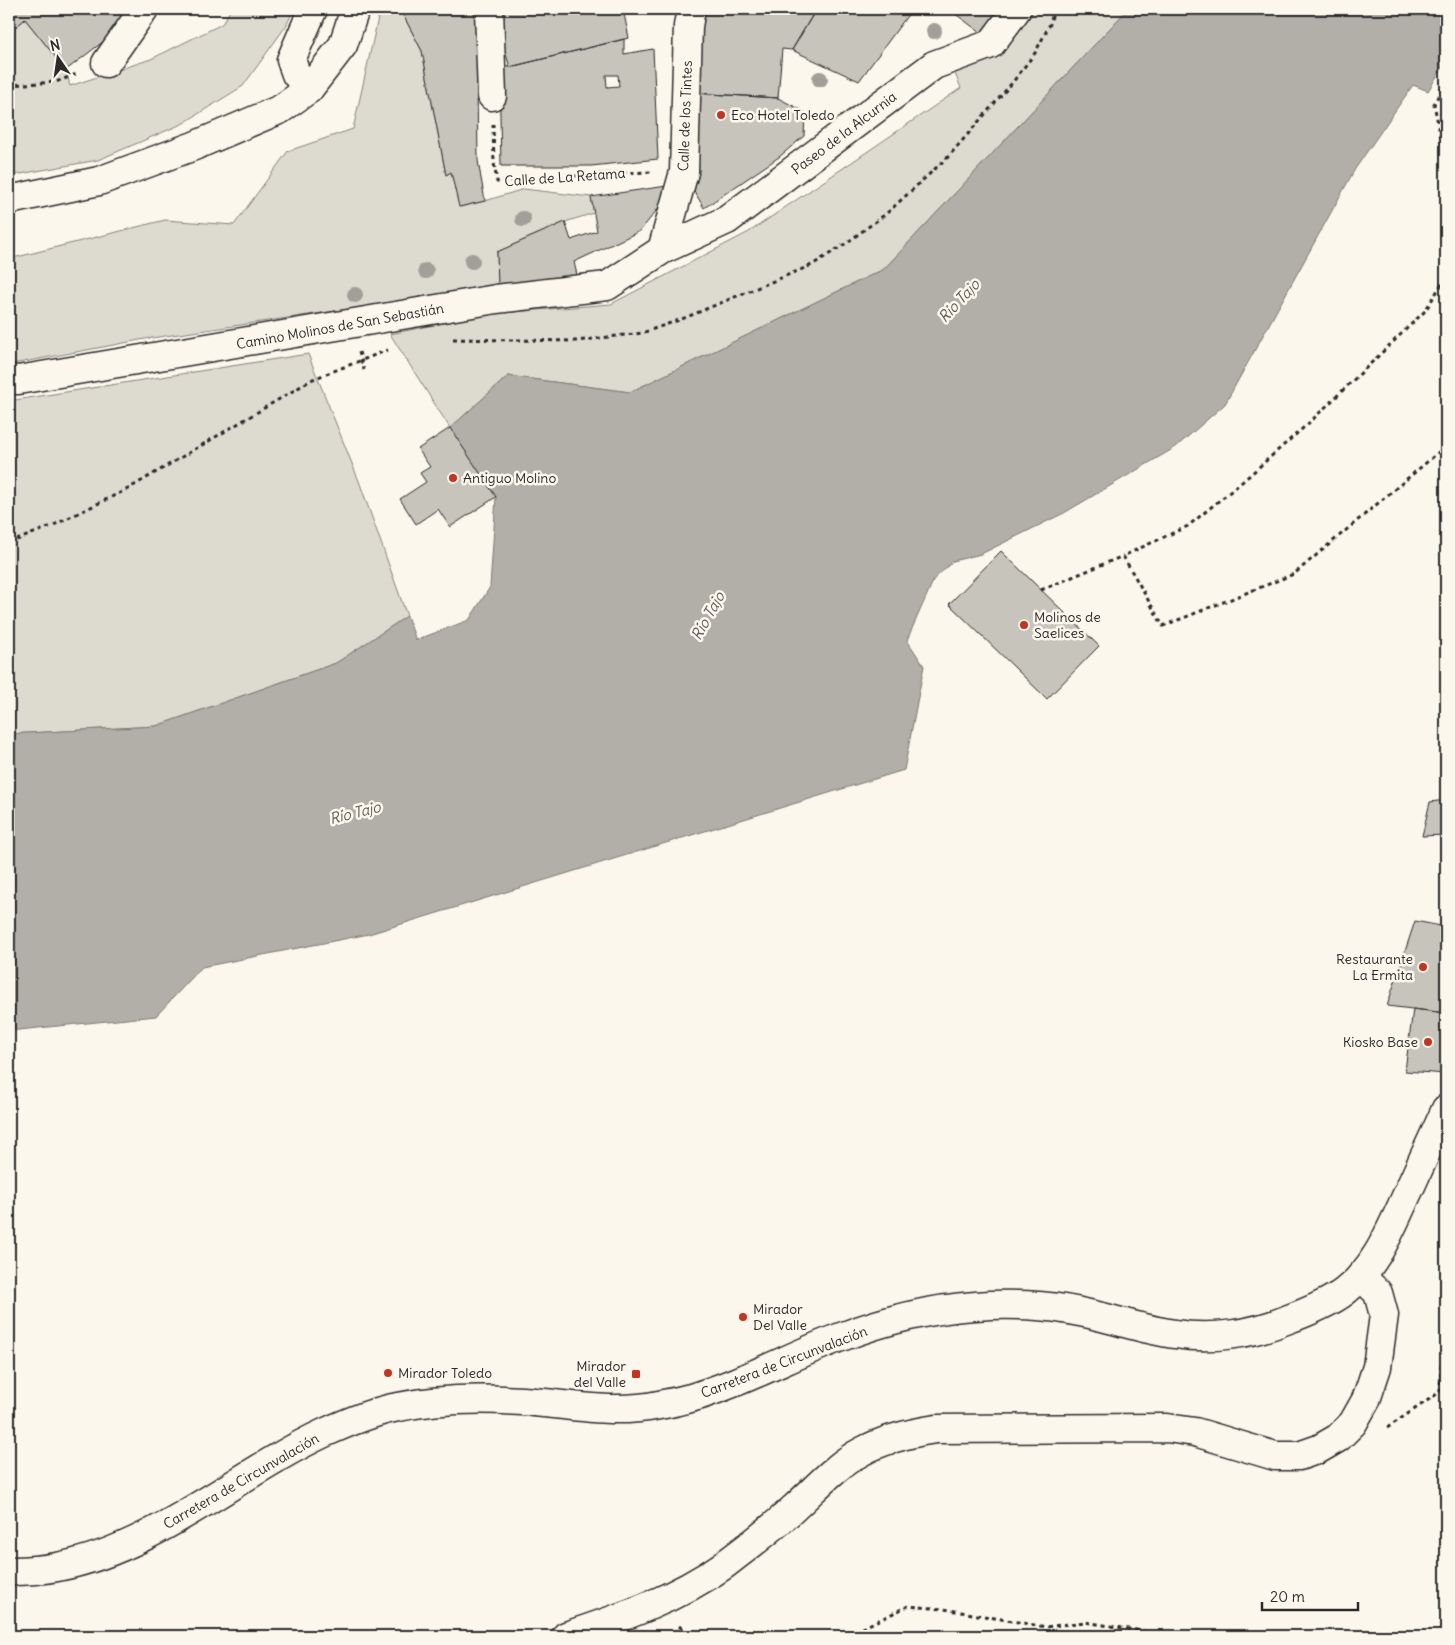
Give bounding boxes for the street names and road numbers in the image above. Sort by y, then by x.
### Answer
street label: Calle de los Tintes [674,60,696,172]
street label: Paseo de la Alcurnia [788,88,900,178]
street label: Calle de La Retama [504,164,626,190]
street label: Camino Molinos de San Sebastián [235,299,445,353]
street label: Carretera de Circunvalación [698,1322,870,1402]
street label: Carretera de Circunvalación [160,1429,322,1533]

